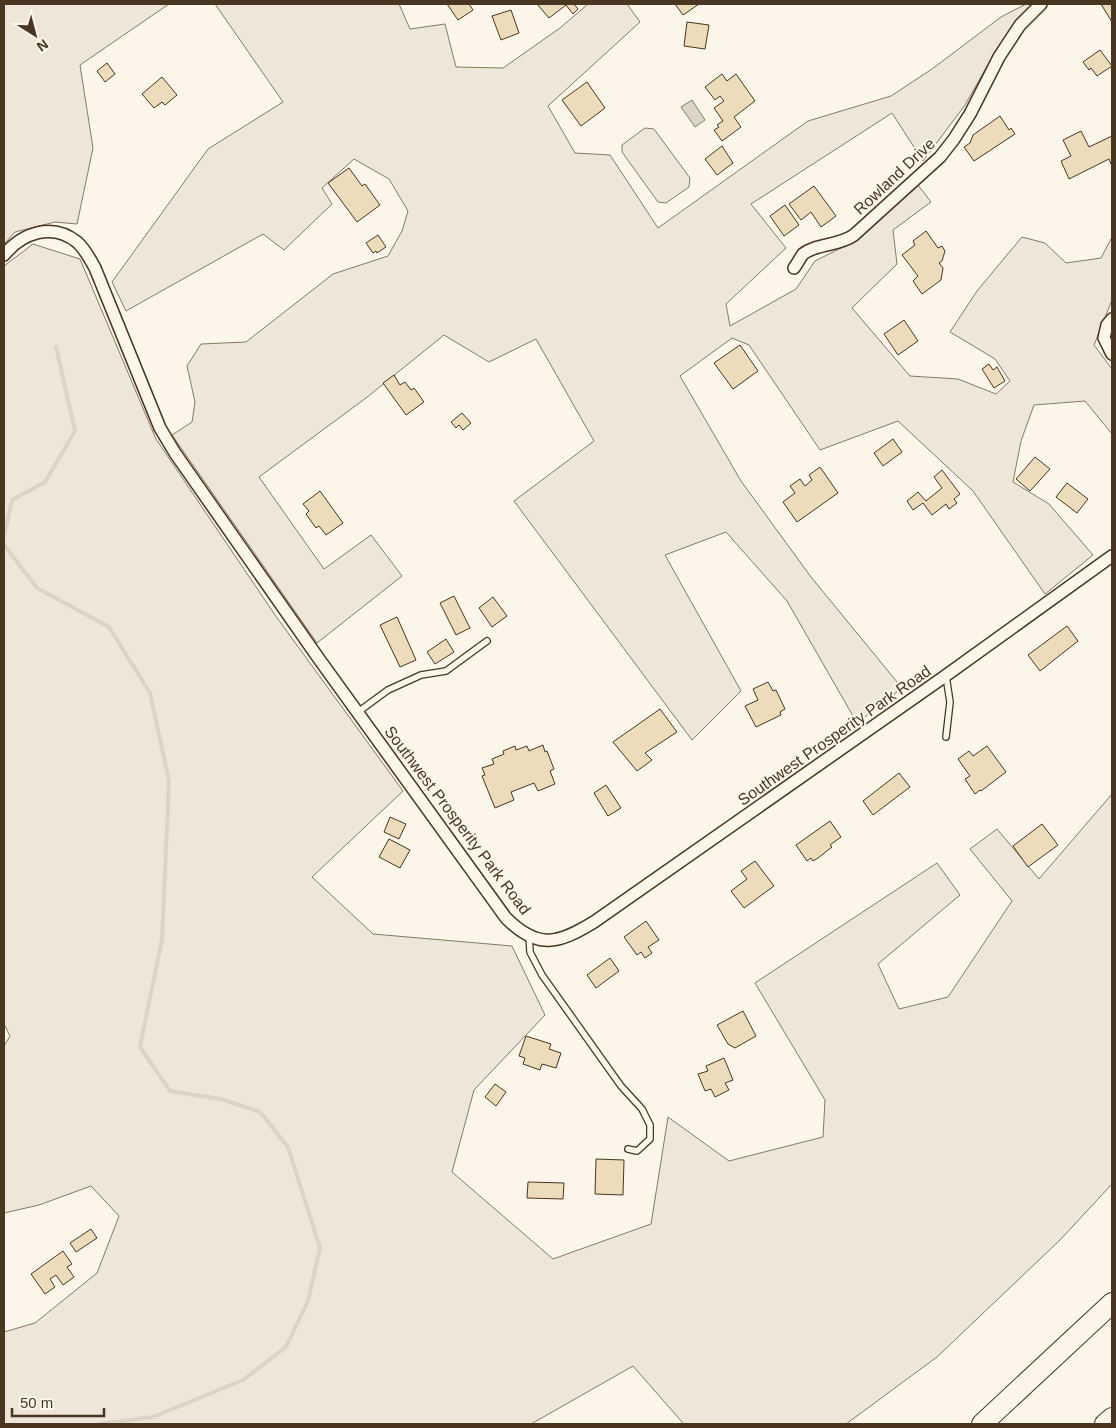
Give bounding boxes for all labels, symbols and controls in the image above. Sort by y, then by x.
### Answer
north arrow [10,10,60,60]
text: N [34,36,51,55]
street label: Rowland Drive [850,135,938,218]
street label: Southwest Prosperity Park Road [735,662,934,809]
street label: Southwest Prosperity Park Road [381,723,534,918]
scale bar [12,1386,105,1418]
text: 50 m [20,1394,53,1411]

